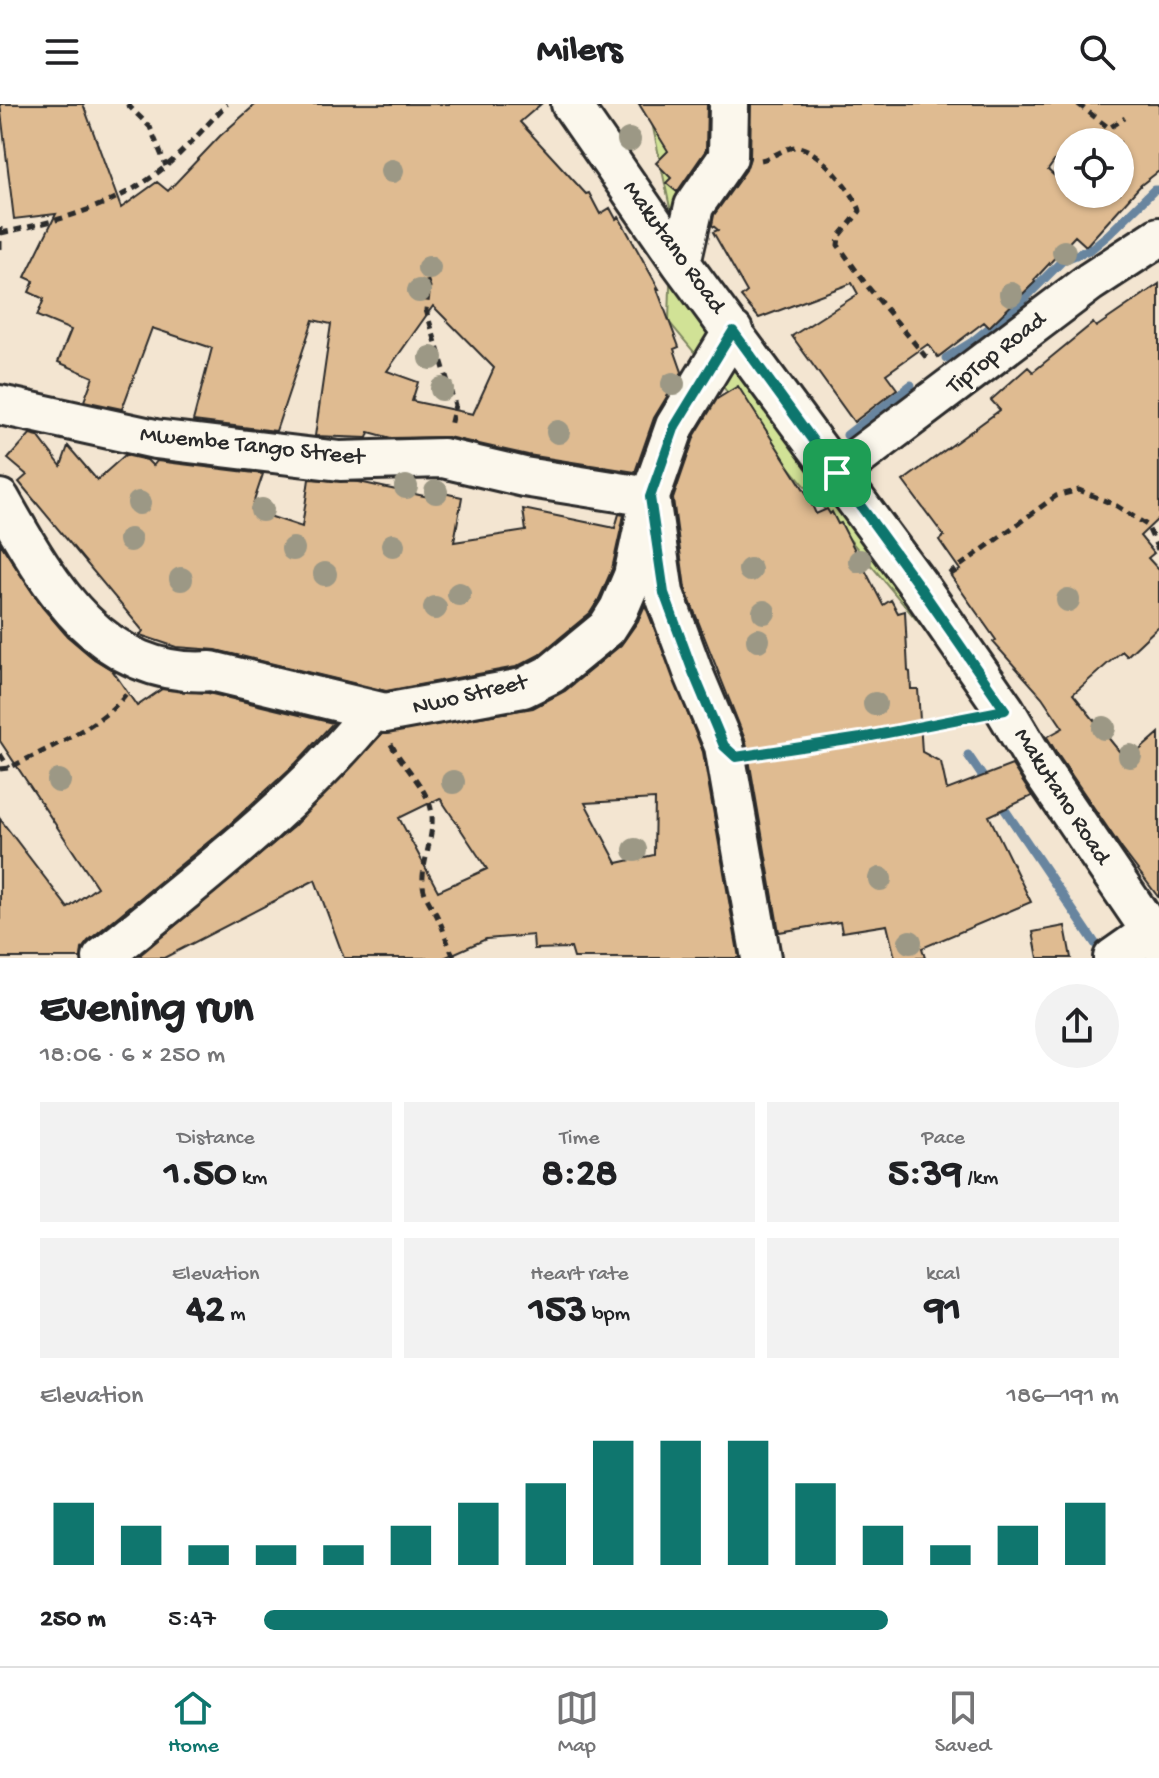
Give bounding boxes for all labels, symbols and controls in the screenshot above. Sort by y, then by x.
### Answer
icon: menu [40,30,84,74]
icon: search [1075,30,1119,74]
text: Milers [537,31,622,74]
map controls [1054,128,1134,208]
button: locate [1054,128,1134,208]
street label: Makutano Road [615,176,732,322]
street label: TipTop Road [940,305,1054,403]
street label: Mwembe Tango Street [139,421,368,473]
pin [803,439,871,507]
icon: arrive [815,451,859,495]
street label: Nwo Street [410,668,532,723]
street label: Makutano Road [1006,723,1117,872]
button: share [1035,984,1119,1068]
text: Evening run [40,985,253,1037]
text: 18:06 · 6 × 250 m [40,1041,225,1072]
text: Distance [177,1126,255,1152]
text: Time [559,1126,600,1152]
text: Pace [922,1126,965,1152]
text: 1.50 [164,1152,237,1199]
text: 8:28 [541,1152,617,1199]
text: 5:39 [888,1152,962,1199]
text: km [237,1166,267,1192]
text: /km [962,1166,998,1192]
text: Elevation [172,1262,260,1288]
text: Heart rate [530,1262,629,1288]
text: kcal [926,1262,960,1288]
text: 42 [186,1288,225,1335]
text: 153 [529,1288,587,1335]
text: 91 [925,1288,961,1335]
text: m [225,1302,246,1328]
text: bpm [587,1302,630,1328]
text: Elevation [40,1382,143,1413]
text: 186–191 m [1007,1382,1119,1413]
text: 250 m [40,1605,106,1636]
text: 5:47 [168,1605,216,1636]
tab: Home [168,1686,219,1760]
tab: Map [555,1686,599,1760]
tab: Saved [935,1686,991,1760]

